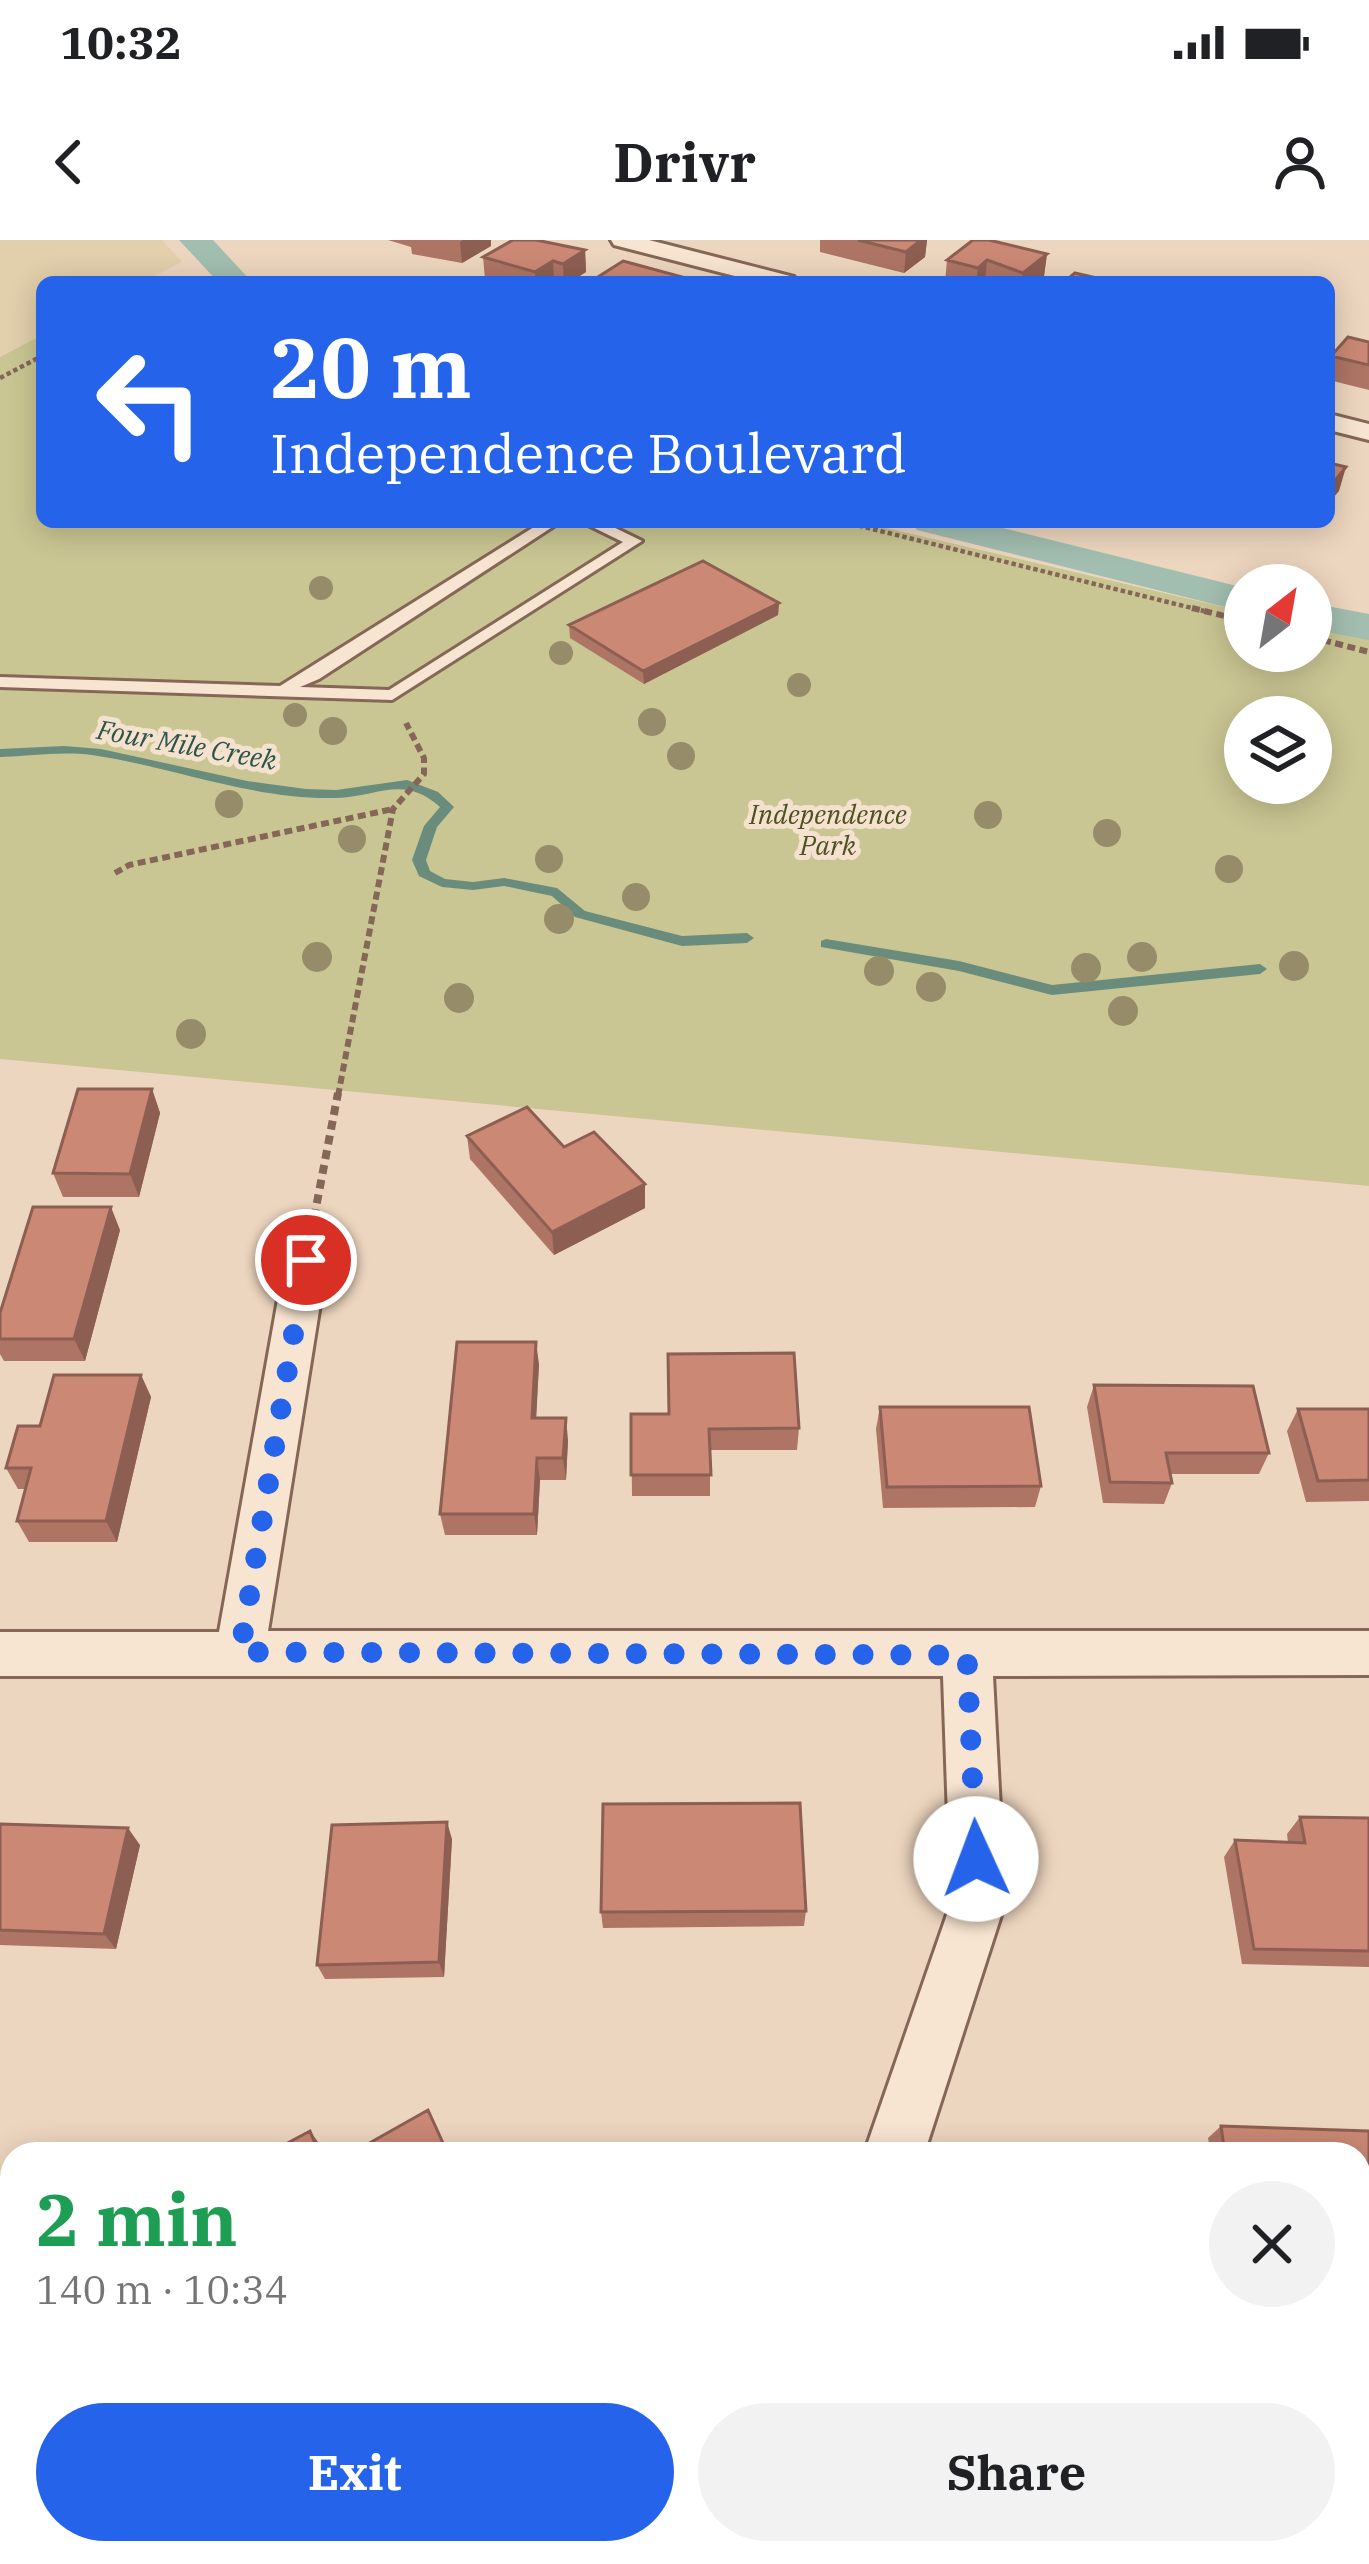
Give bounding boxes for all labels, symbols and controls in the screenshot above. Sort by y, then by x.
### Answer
text: 10:32 [60,13,182,71]
text: Drivr [613,127,756,197]
icon: back [36,129,102,195]
icon: person [1267,129,1333,195]
text: 20 m [270,312,472,421]
icon: left [72,324,228,480]
text: Independence Boulevard [270,418,907,488]
north arrow [1224,564,1332,672]
map controls [1224,564,1332,804]
button: layers [1224,696,1332,804]
water label: Four Mile Creek [94,711,280,777]
park label: Independence Park [748,796,907,862]
pin [255,1209,357,1311]
icon: arrive [273,1227,339,1293]
position arrow [913,1796,1039,1922]
text: 2 min [36,2172,238,2266]
button: close [1209,2181,1335,2307]
text: 140 m · 10:34 [36,2264,288,2315]
button: Exit [36,2403,674,2541]
button: Share [698,2403,1335,2541]

